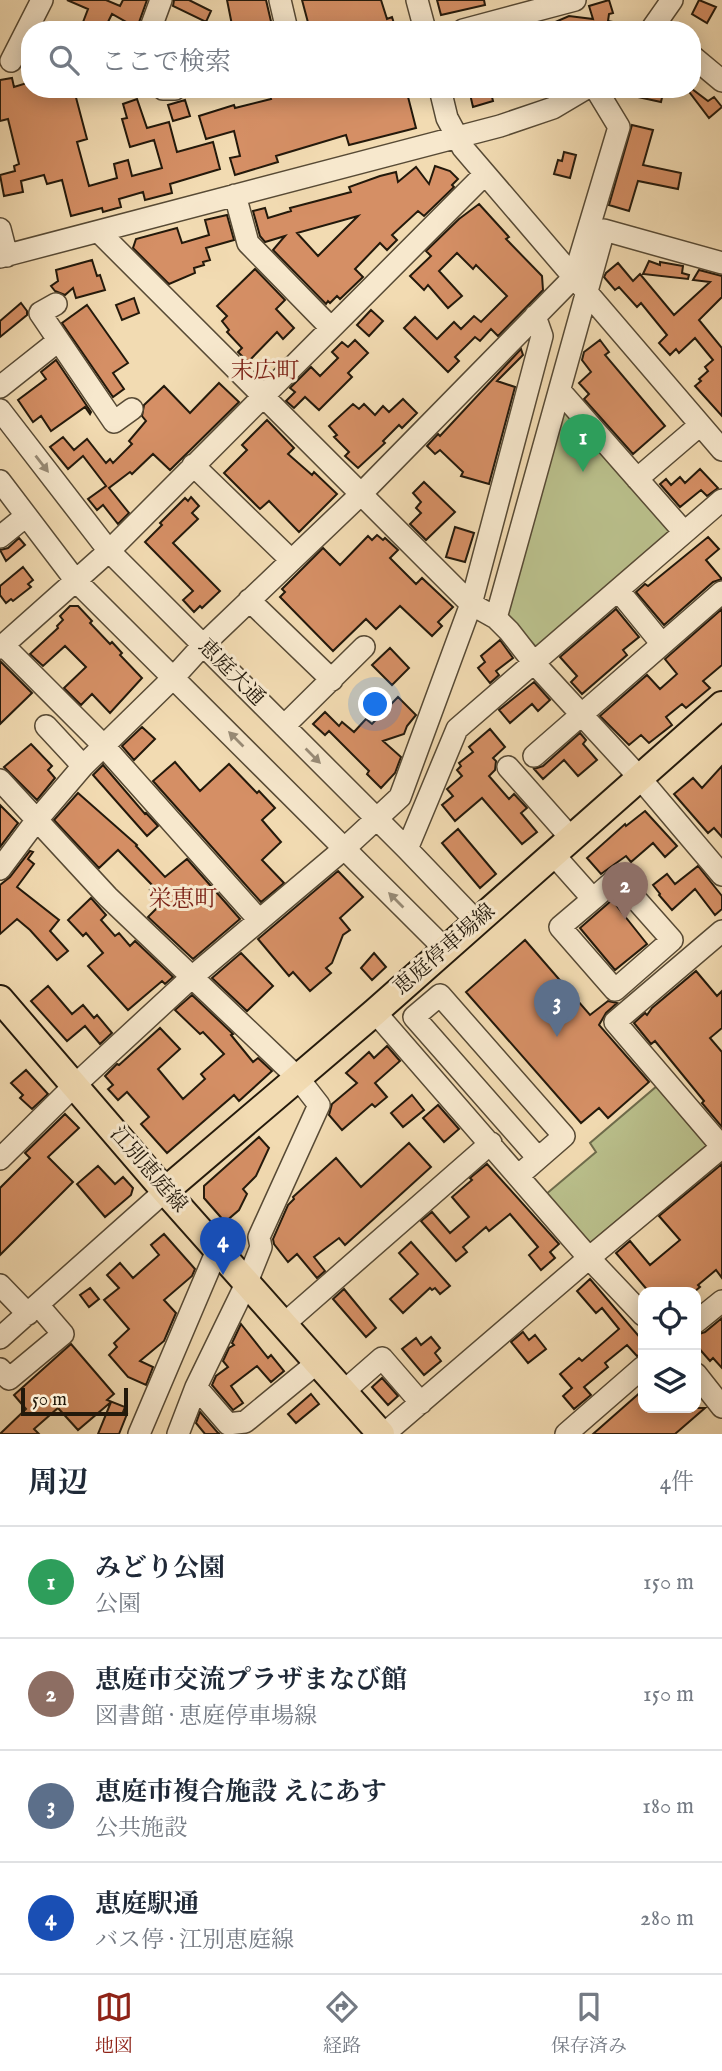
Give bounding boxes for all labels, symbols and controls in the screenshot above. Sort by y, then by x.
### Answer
search box [21,21,701,98]
icon: search [45,41,83,79]
text: ここで検索 [101,46,231,79]
district label: 末広町 [231,357,300,386]
pin: 1 [560,414,606,472]
one-way arrow [34,455,49,473]
street label: 恵庭大通 [192,634,270,712]
your location [358,687,392,721]
one-way arrow [227,730,244,747]
one-way arrow [305,747,322,764]
pin: 2 [602,862,648,920]
district label: 栄恵町 [149,885,218,914]
one-way arrow [388,891,405,908]
street label: 恵庭停車場線 [389,898,501,1002]
pin: 3 [534,979,580,1037]
street label: 江別恵庭線 [103,1122,193,1218]
pin: 4 [200,1217,246,1275]
map controls [638,1287,701,1413]
button: locate [638,1287,701,1350]
button: layers [638,1350,701,1413]
scale bar [21,1385,128,1417]
text: 50 m [32,1388,67,1412]
text: 周辺 [28,1465,88,1503]
text: 4件 [660,1468,694,1497]
text: みどり公園 [95,1552,225,1585]
text: 1 [47,1568,55,1597]
text: 150 m [643,1568,694,1597]
text: 公園 [95,1590,141,1619]
text: 恵庭市交流プラザまなび館 [95,1664,407,1697]
text: 2 [46,1680,56,1709]
text: 150 m [643,1680,694,1709]
text: 図書館 · 恵庭停車場線 [95,1702,317,1731]
text: 恵庭市複合施設 えにあす [95,1776,387,1809]
text: 3 [47,1792,55,1821]
text: 180 m [642,1792,694,1821]
text: 公共施設 [95,1814,187,1843]
text: 恵庭駅通 [95,1888,199,1921]
text: 4 [45,1904,57,1933]
text: 280 m [640,1904,694,1933]
text: バス停 · 江別恵庭線 [95,1926,294,1955]
tab: 地図 [95,1988,133,2059]
tab: 経路 [323,1988,361,2059]
tab: 保存済み [551,1988,627,2059]

